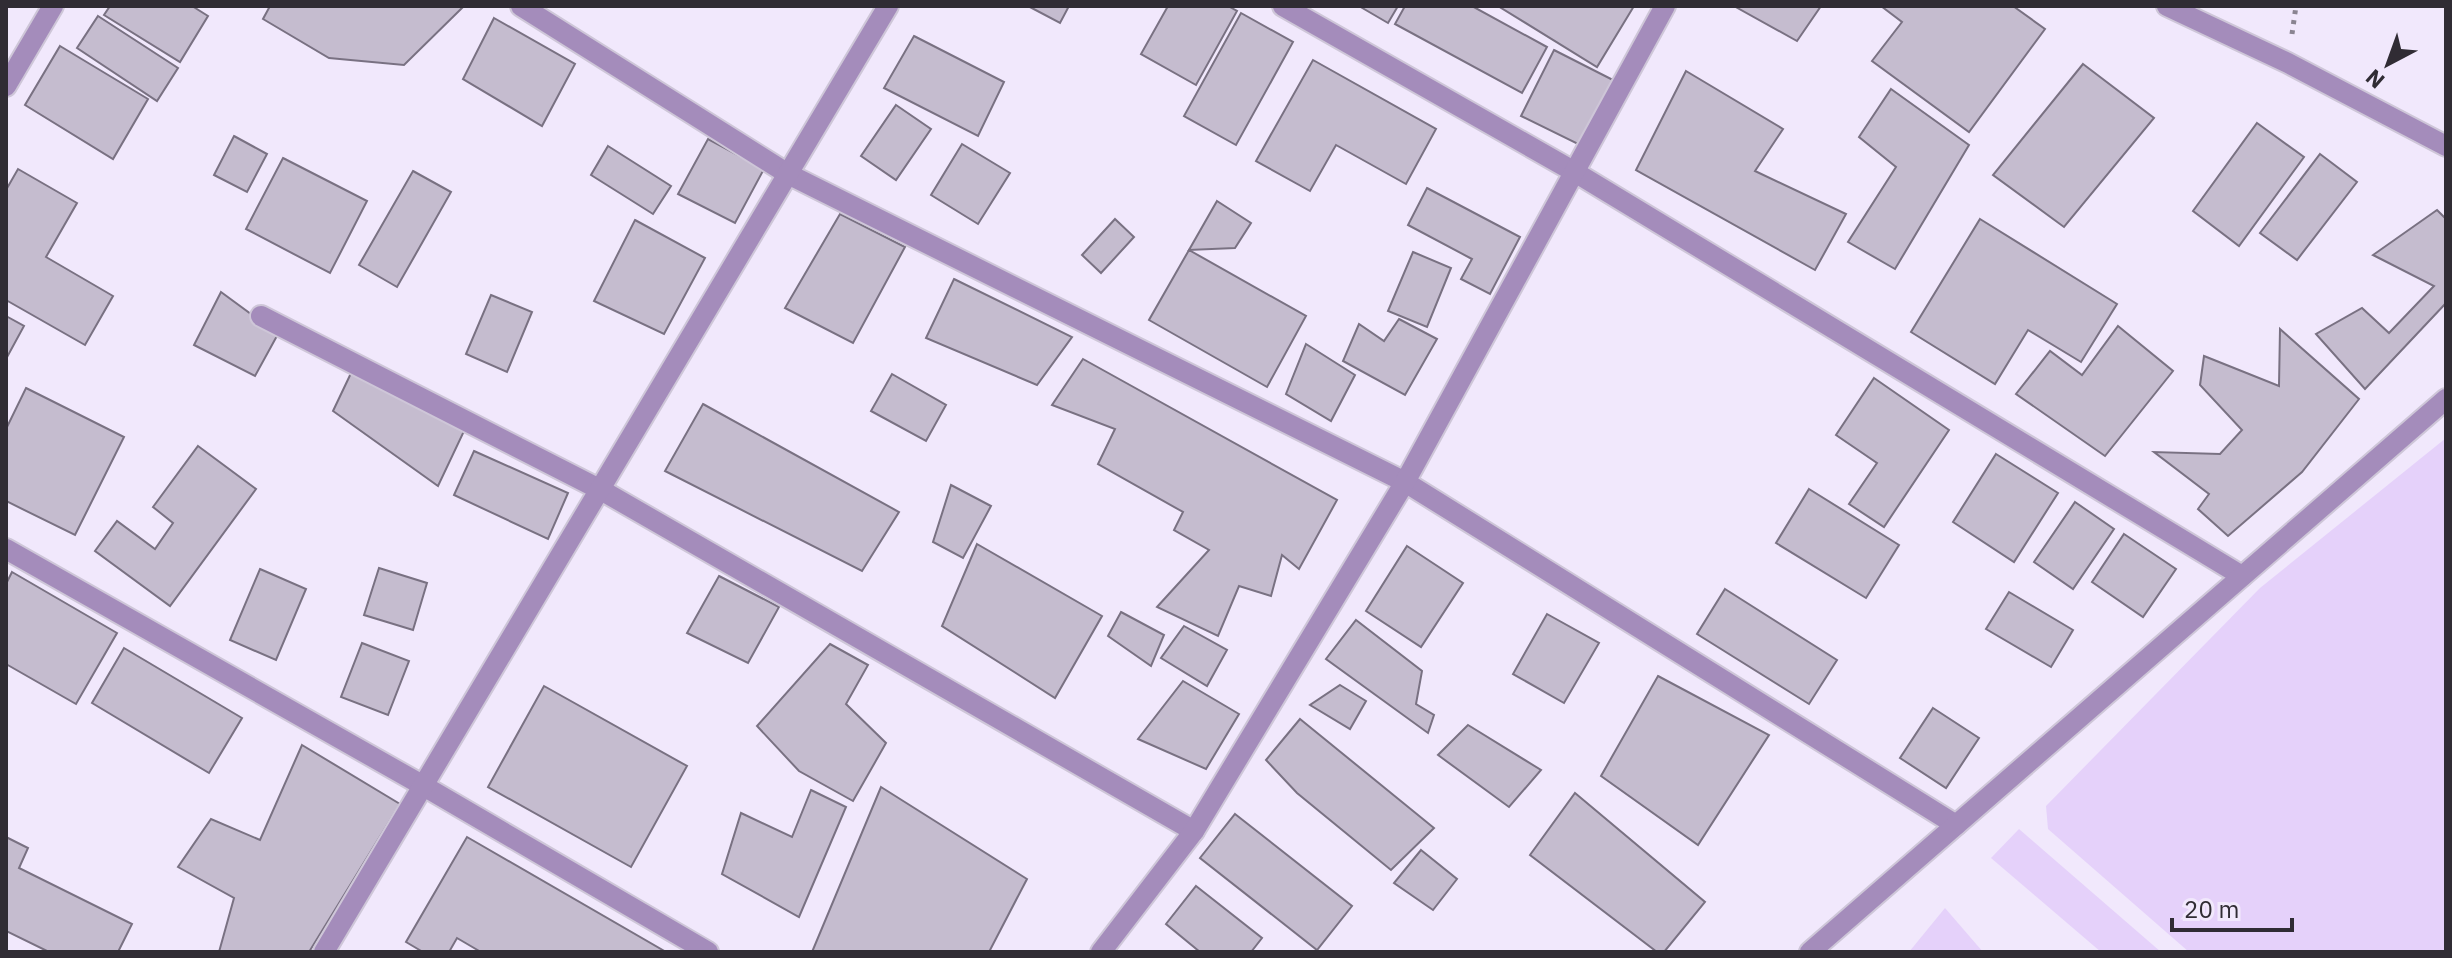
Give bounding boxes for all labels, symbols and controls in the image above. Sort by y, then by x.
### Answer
north arrow [2348,24,2428,104]
text: N [2359,63,2390,96]
scale bar [2172,882,2292,932]
text: 20 m [2184,893,2239,925]

